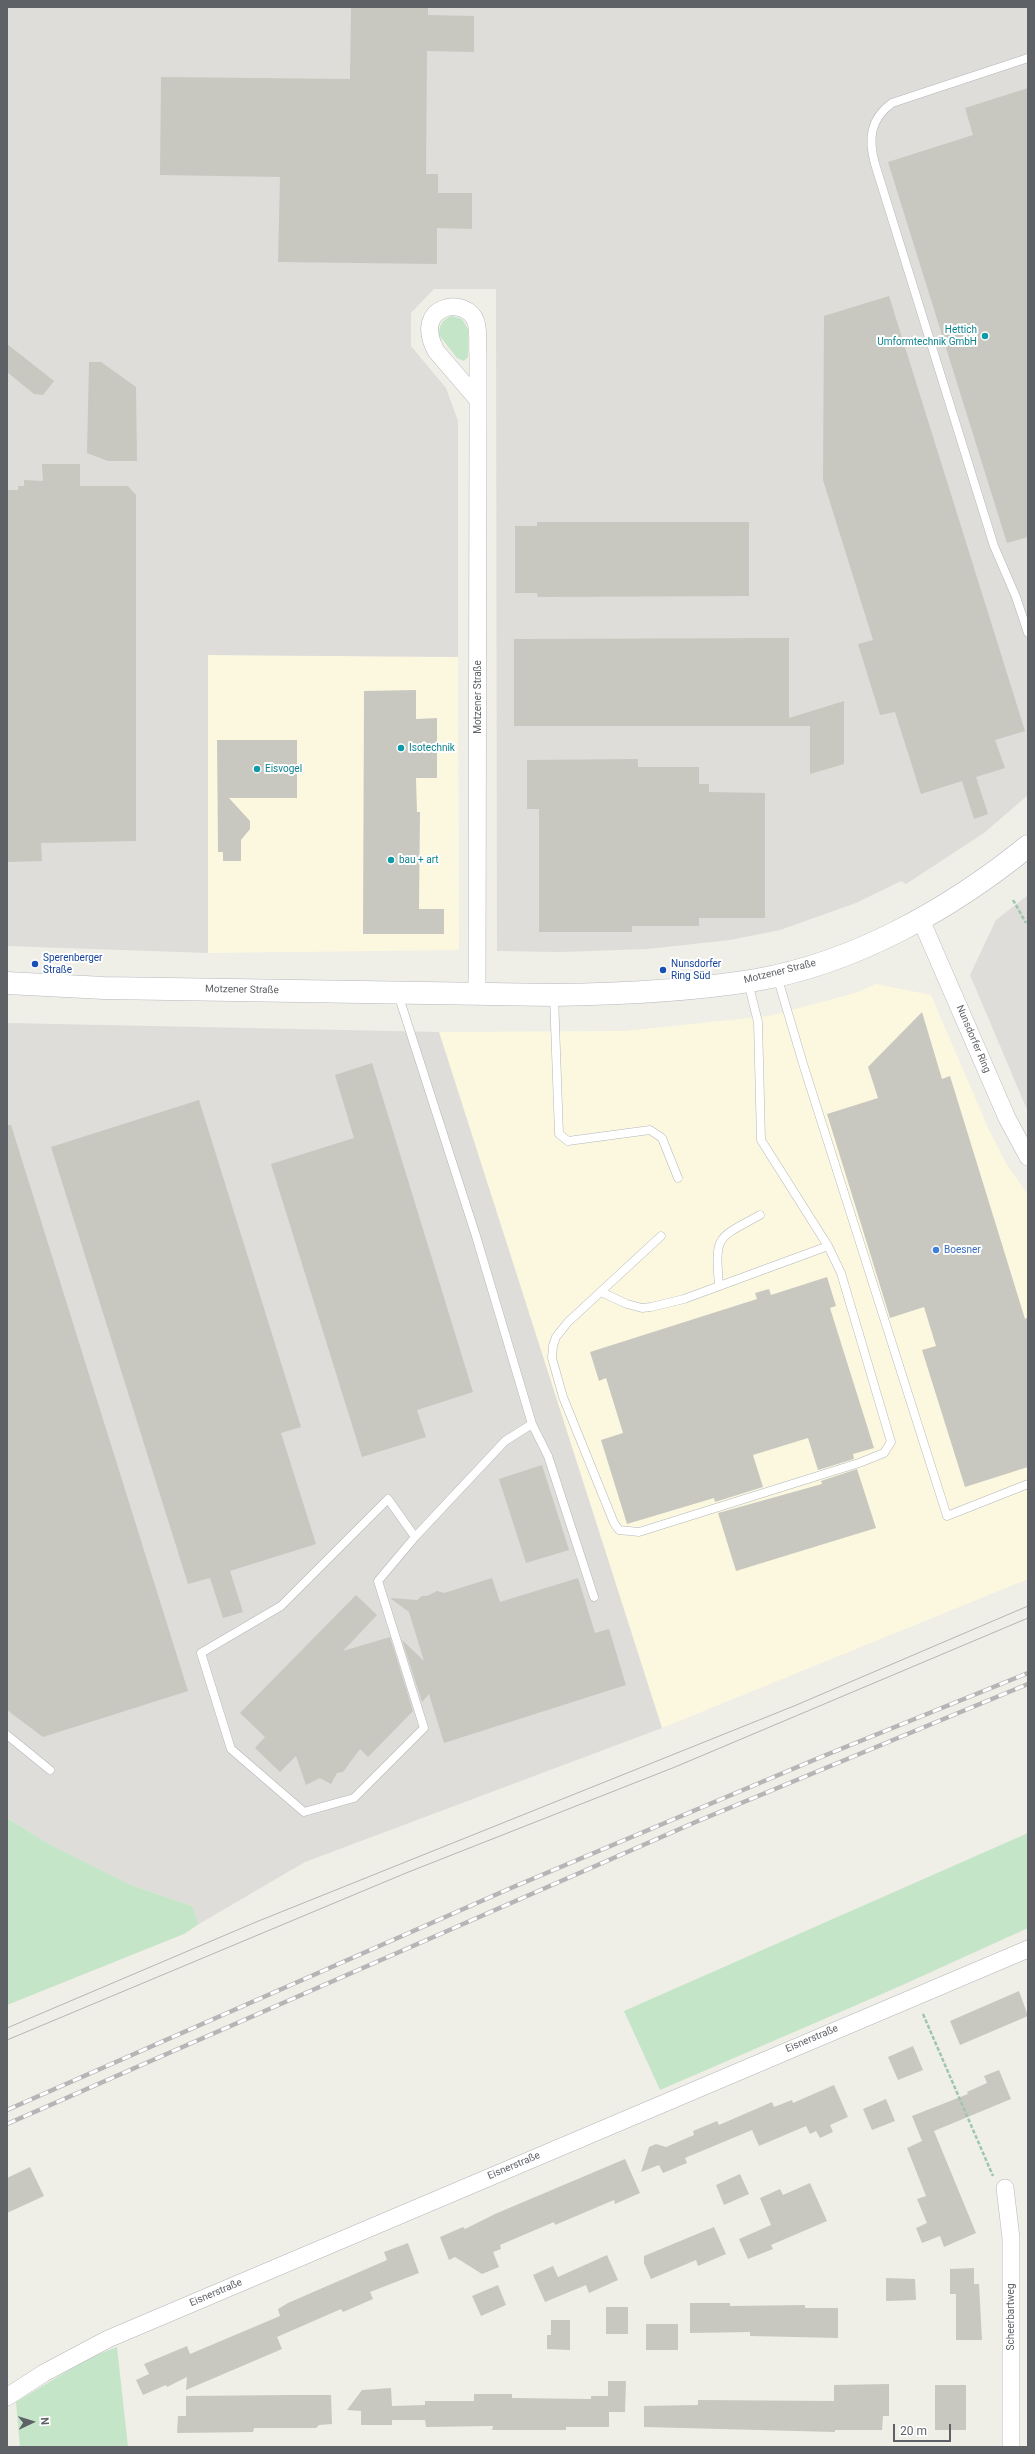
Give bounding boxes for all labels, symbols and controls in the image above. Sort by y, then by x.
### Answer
place label: Hettich Umformtechnik GmbH [877,324,977,348]
marker: Hettich Umformtechnik GmbH [980,331,990,341]
street label: Motzener Straße [472,660,484,734]
place label: Isotechnik [409,742,455,754]
marker: Isotechnik [396,743,406,753]
place label: Eisvogel [265,763,302,775]
marker: Eisvogel [252,764,262,774]
place label: bau + art [399,854,439,866]
marker: bau + art [386,855,396,865]
place label: Sperenberger Straße [43,952,102,976]
street label: Motzener Straße [743,957,817,987]
place label: Nunsdorfer Ring Süd [671,958,721,982]
marker: Sperenberger Straße [30,959,40,969]
marker: Nunsdorfer Ring Süd [658,965,668,975]
street label: Motzener Straße [205,983,279,997]
street label: Nunsdorfer Ring [953,1003,993,1075]
place label: Boesner [944,1244,981,1256]
marker: Boesner [931,1245,941,1255]
street label: Eisnerstraße [784,2023,840,2055]
street label: Eisnerstraße [486,2150,542,2182]
street label: Eisnerstraße [188,2277,244,2309]
street label: Scheerbartweg [1005,2283,1017,2351]
north arrow [12,2402,52,2442]
scale bar [895,2416,953,2442]
text: N [38,2417,51,2425]
text: 20 m [900,2424,927,2438]

